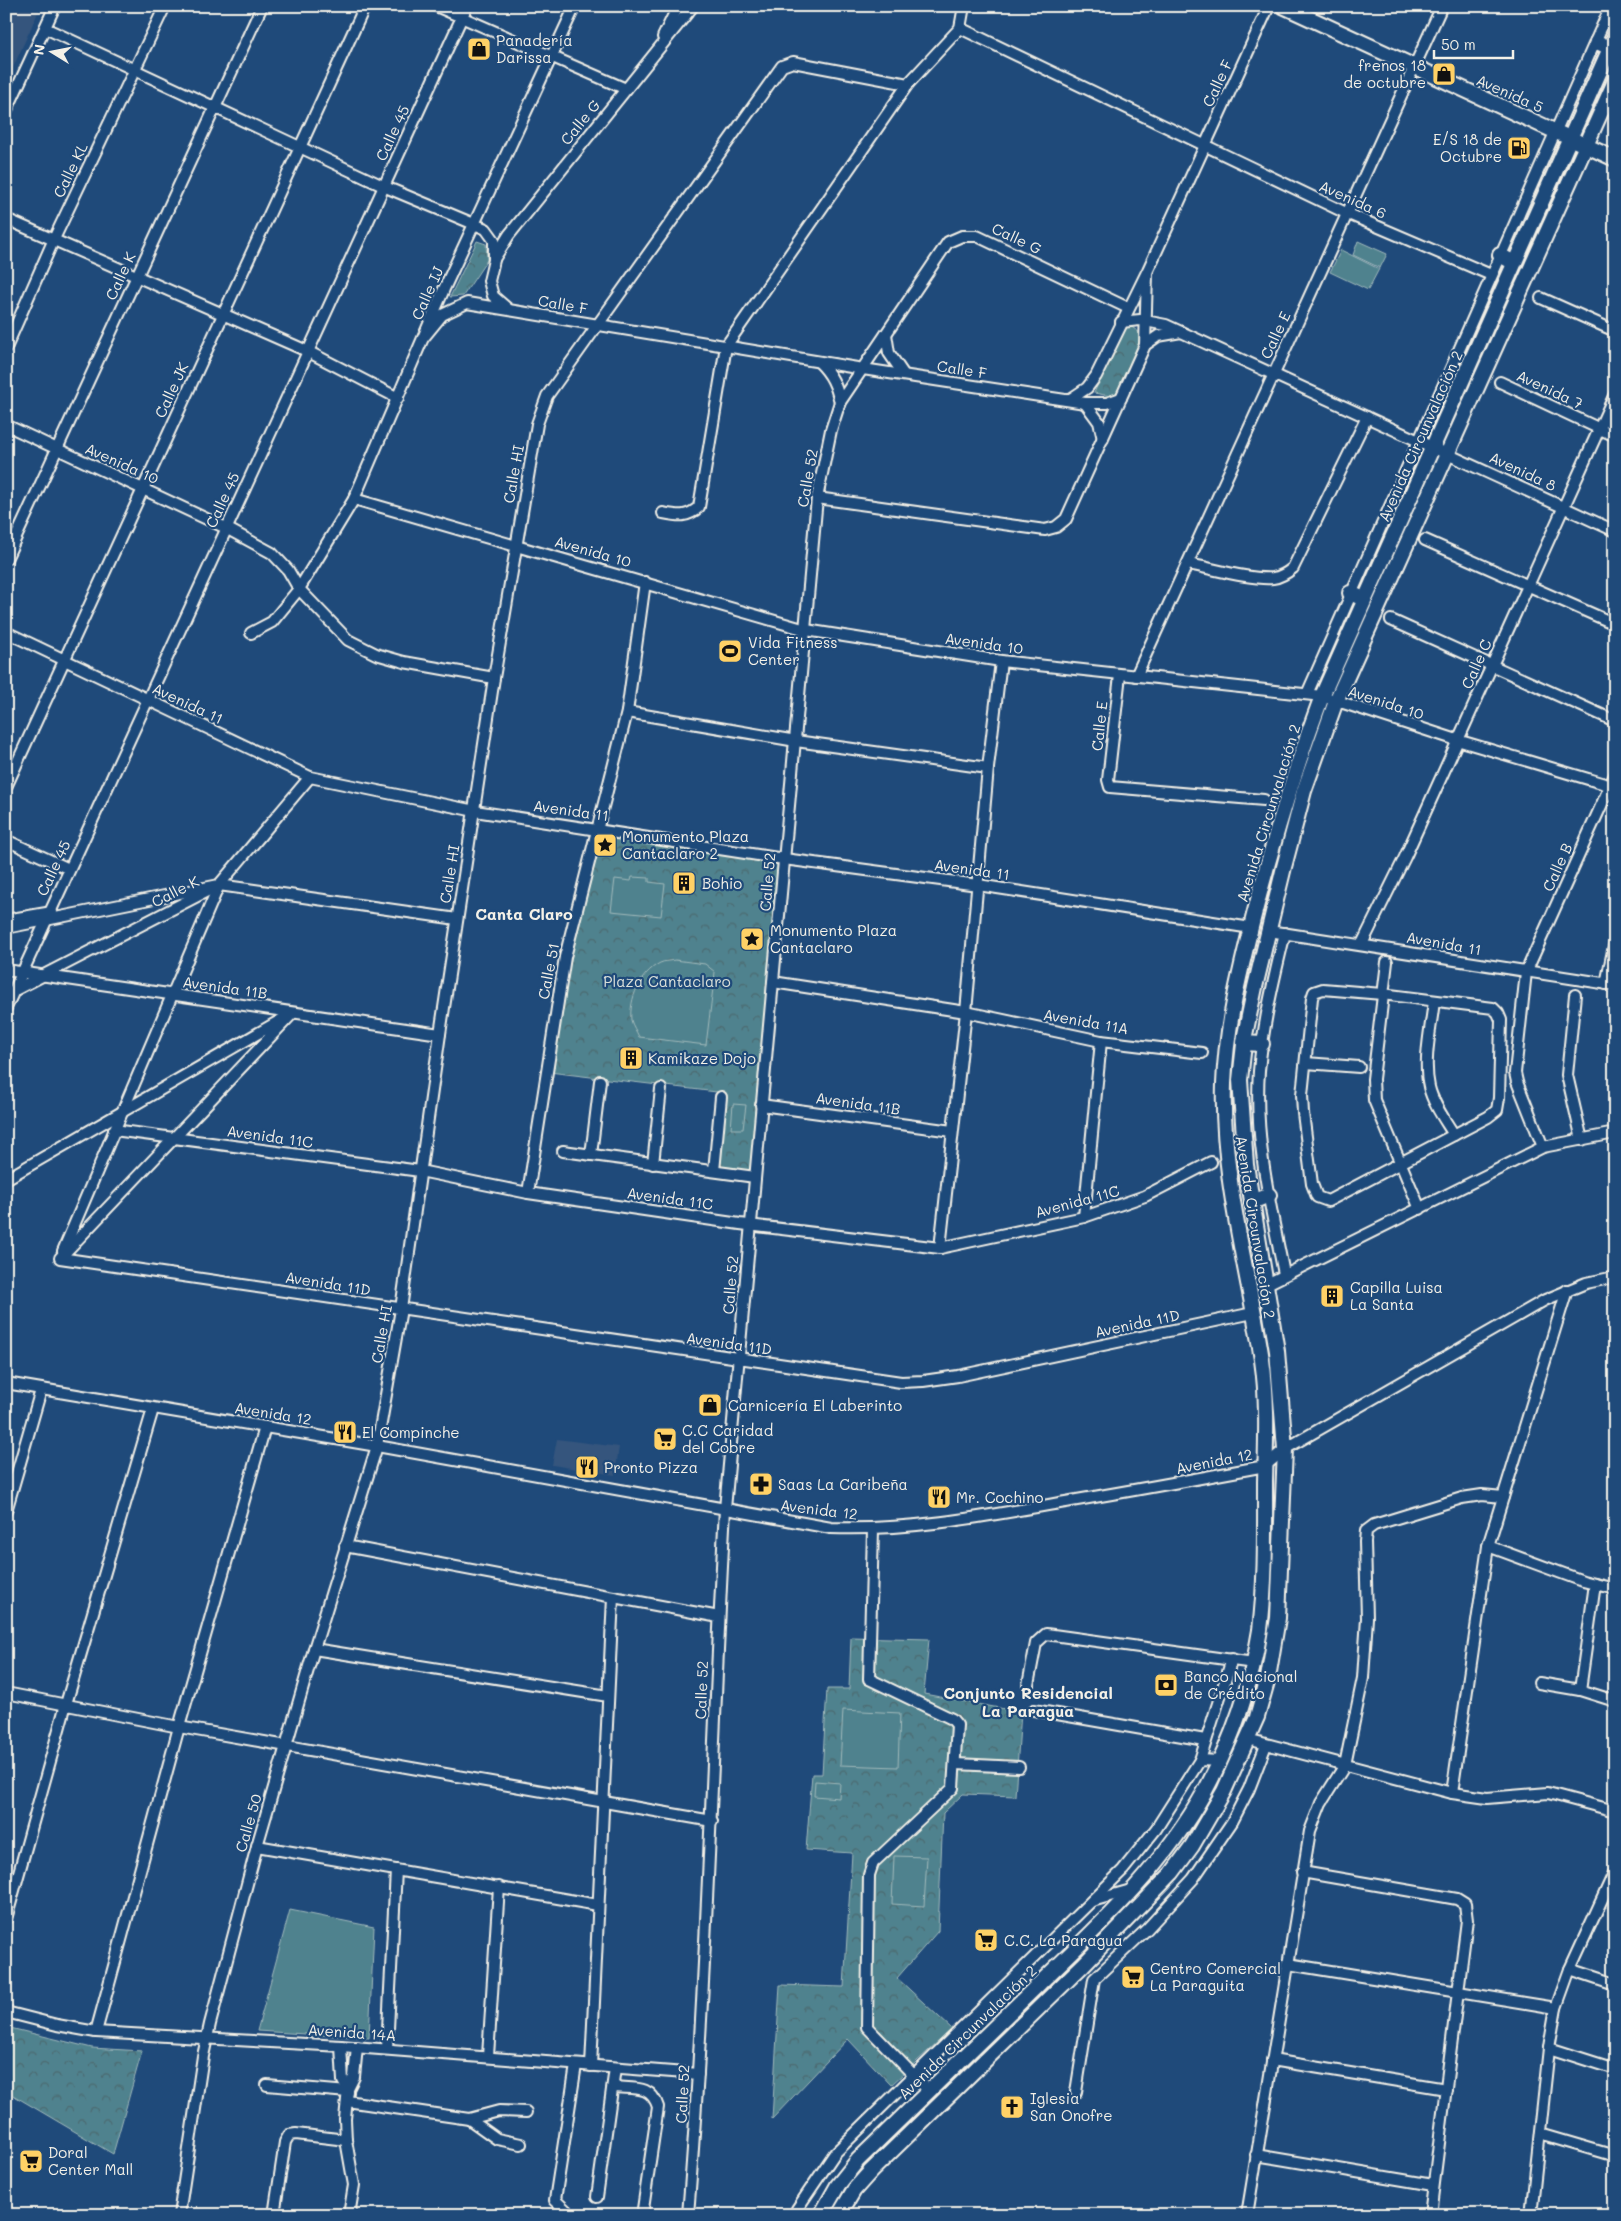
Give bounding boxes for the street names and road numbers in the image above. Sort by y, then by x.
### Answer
street label: Calle F [1197,56,1237,110]
street label: Avenida 5 [1473,69,1547,117]
street label: Calle G [556,95,604,149]
street label: Calle 45 [370,102,414,164]
street label: Calle KL [48,139,92,201]
street label: Avenida 6 [1316,175,1390,223]
street label: Calle G [989,218,1045,258]
street label: Calle K [100,249,140,303]
street label: Calle IJ [406,262,448,323]
street label: Calle F [537,290,589,318]
street label: Calle E [1255,308,1295,362]
street label: Avenida Circunvalación 2 [1373,347,1467,525]
street label: Calle F [936,355,988,383]
street label: Calle JK [149,359,193,421]
street label: Avenida 7 [1514,365,1586,413]
street label: Avenida 10 [82,438,162,488]
street label: Calle HI [498,443,528,505]
street label: Calle 52 [792,447,822,509]
street label: Avenida 8 [1486,447,1560,495]
street label: Calle 45 [200,469,244,531]
street label: Avenida 10 [552,531,634,571]
street label: Avenida 10 [944,628,1024,658]
street label: Calle C [1456,636,1496,692]
street label: Avenida 11 [149,678,227,728]
street label: Avenida 10 [1346,680,1426,724]
street label: Calle E [1086,700,1112,752]
street label: Avenida Circunvalación 2 [1231,722,1305,904]
street label: Avenida 11 [532,795,610,825]
street label: Calle 45 [31,837,75,899]
street label: Calle B [1537,840,1577,894]
street label: Calle HI [435,843,464,905]
street label: Calle 52 [754,852,780,912]
street label: Avenida 11 [933,854,1011,884]
street label: Calle K [148,871,202,911]
street label: Avenida 11 [1405,927,1483,959]
street label: Calle 51 [533,941,563,1001]
street label: Avenida 11B [181,971,269,1003]
street label: Avenida 11A [1042,1004,1130,1038]
street label: Avenida 11B [814,1087,902,1119]
street label: Avenida 11C [226,1120,315,1152]
street label: Avenida Circunvalación 2 [1232,1134,1280,1320]
street label: Avenida 11C [1032,1180,1122,1222]
street label: Avenida 11C [626,1182,715,1214]
street label: Calle 52 [717,1255,743,1315]
street label: Avenida 11D [284,1266,372,1300]
street label: Calle HI [366,1303,396,1365]
street label: Avenida 11D [1093,1304,1181,1342]
street label: Avenida 11D [685,1327,773,1359]
street label: Avenida 12 [233,1397,313,1429]
street label: Avenida 12 [1174,1444,1254,1478]
street label: Avenida 12 [779,1494,859,1524]
street label: Calle 52 [690,1660,712,1720]
street label: Calle 50 [230,1792,266,1854]
street label: Avenida Circunvalación 2 [894,1961,1040,2103]
street label: Avenida 14A [307,2019,397,2045]
street label: Calle 52 [670,2064,694,2124]

